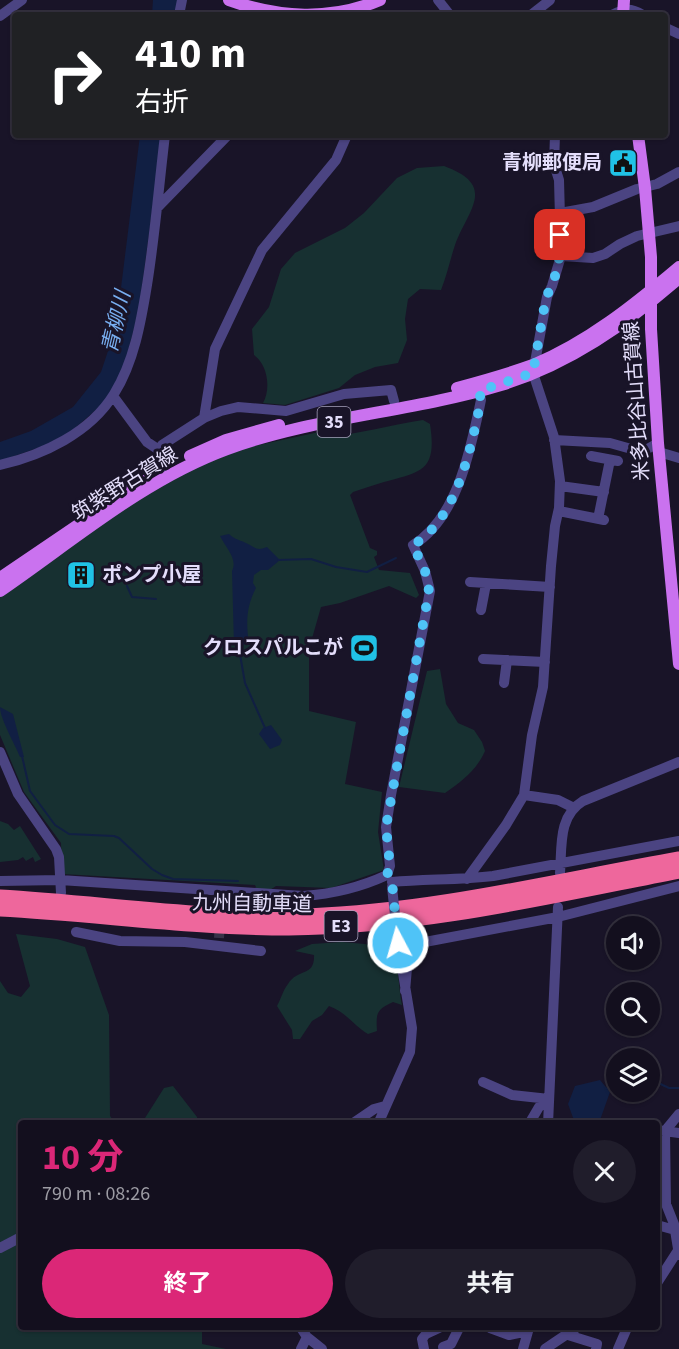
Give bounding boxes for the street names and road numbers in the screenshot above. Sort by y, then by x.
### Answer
street label: 米多比谷山古賀線 [617,320,657,482]
road number: 35 [318,407,350,437]
street label: 筑紫野古賀線 [67,440,183,528]
street label: 九州自動車道 [192,889,312,919]
road number: E3 [324,911,358,941]

